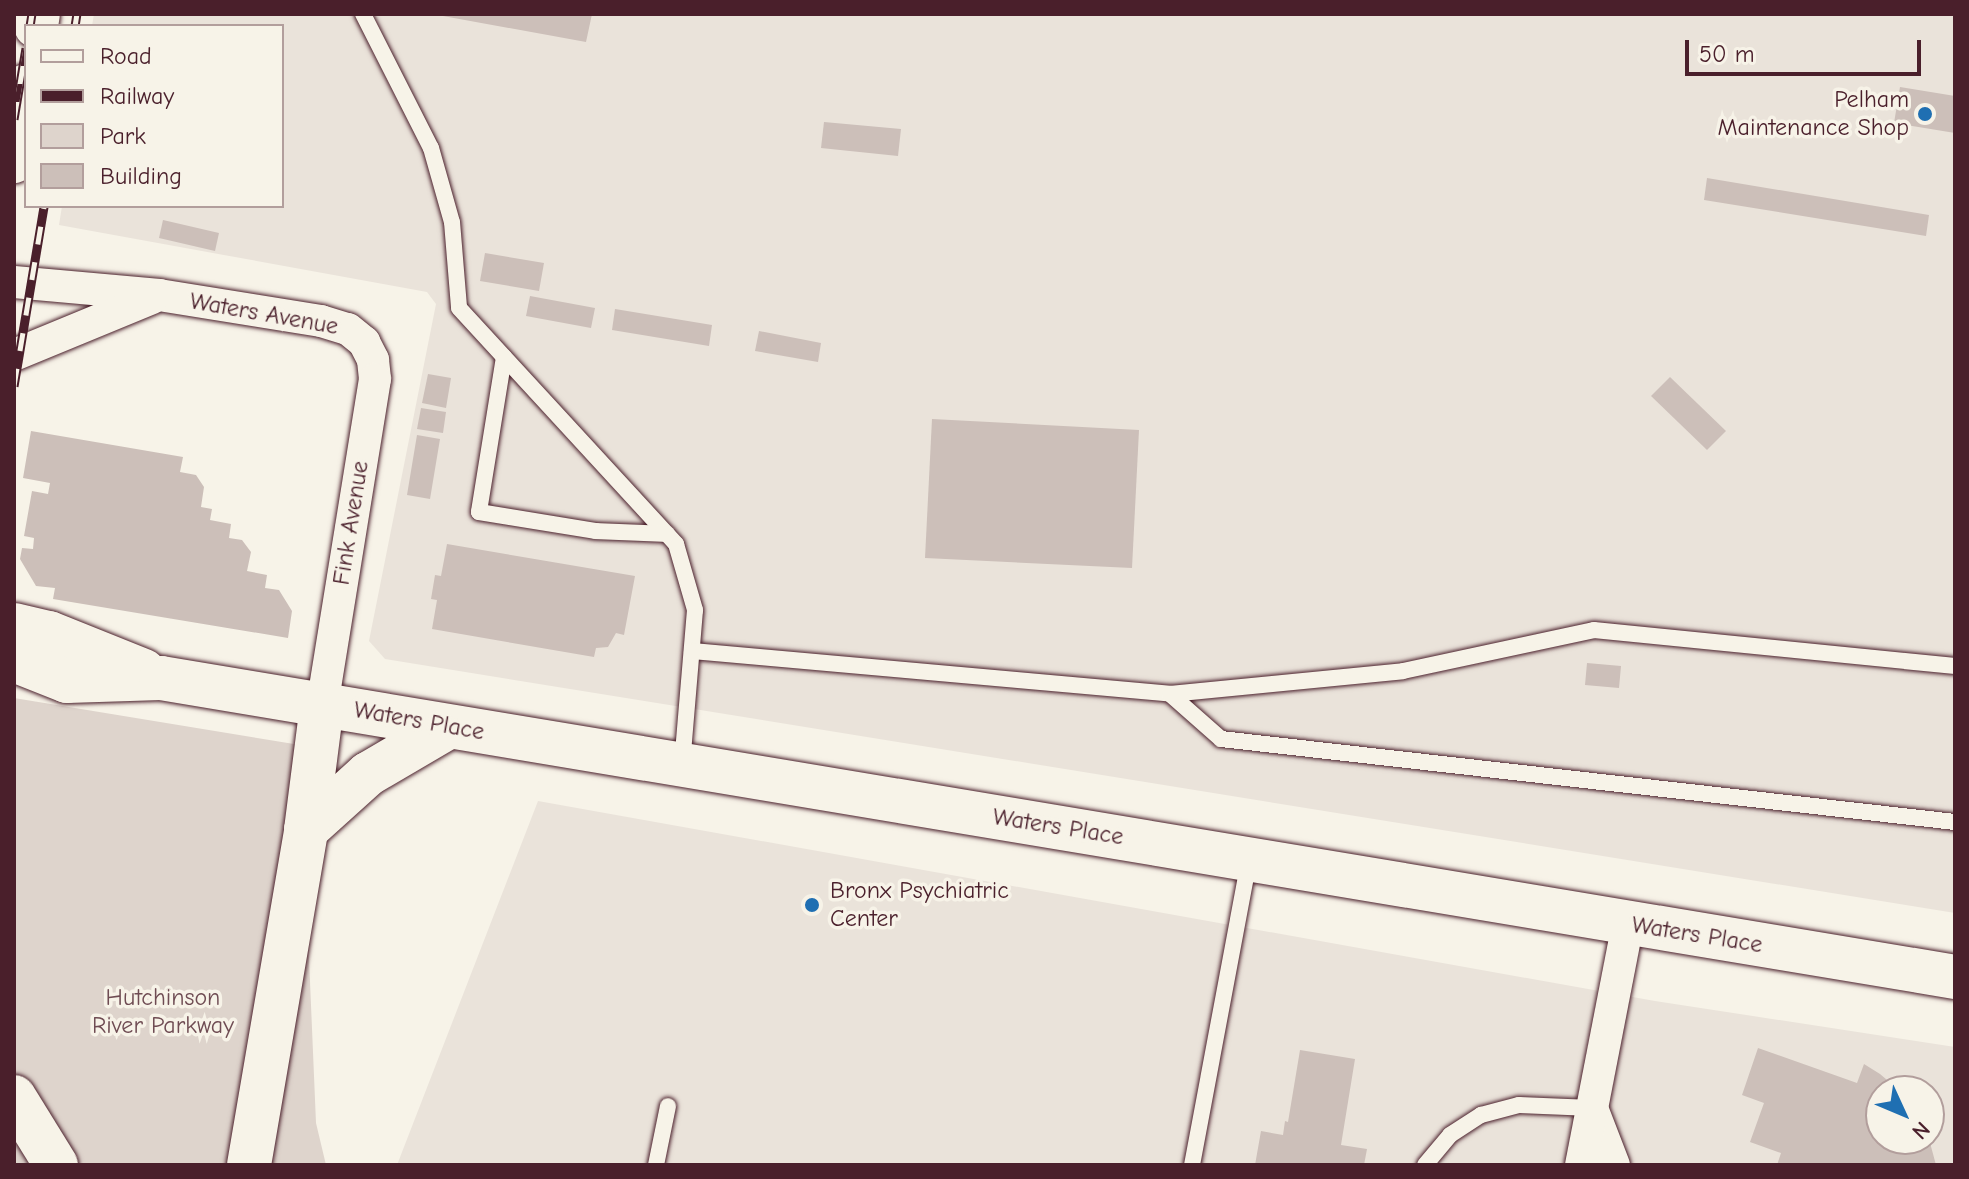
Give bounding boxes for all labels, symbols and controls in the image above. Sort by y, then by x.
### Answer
legend [24,24,284,208]
scale bar [1689,24,1925,74]
text: 50 m [1699,40,1755,68]
text: Road [100,42,152,70]
text: Railway [100,82,174,110]
place label: Pelham Maintenance Shop [1718,86,1909,142]
marker: Pelham Maintenance Shop [1916,105,1934,123]
text: Park [100,122,146,150]
text: Building [100,162,182,190]
street label: Waters Avenue [187,287,341,341]
street label: Fink Avenue [327,459,375,587]
street label: Waters Place [352,695,486,747]
street label: Waters Place [991,802,1125,852]
place label: Bronx Psychiatric Center [830,877,1009,933]
marker: Bronx Psychiatric Center [801,894,823,916]
street label: Waters Place [1630,910,1764,960]
park label: Hutchinson River Parkway [92,984,234,1040]
north arrow [1865,1075,1945,1155]
text: N [1906,1116,1935,1144]

